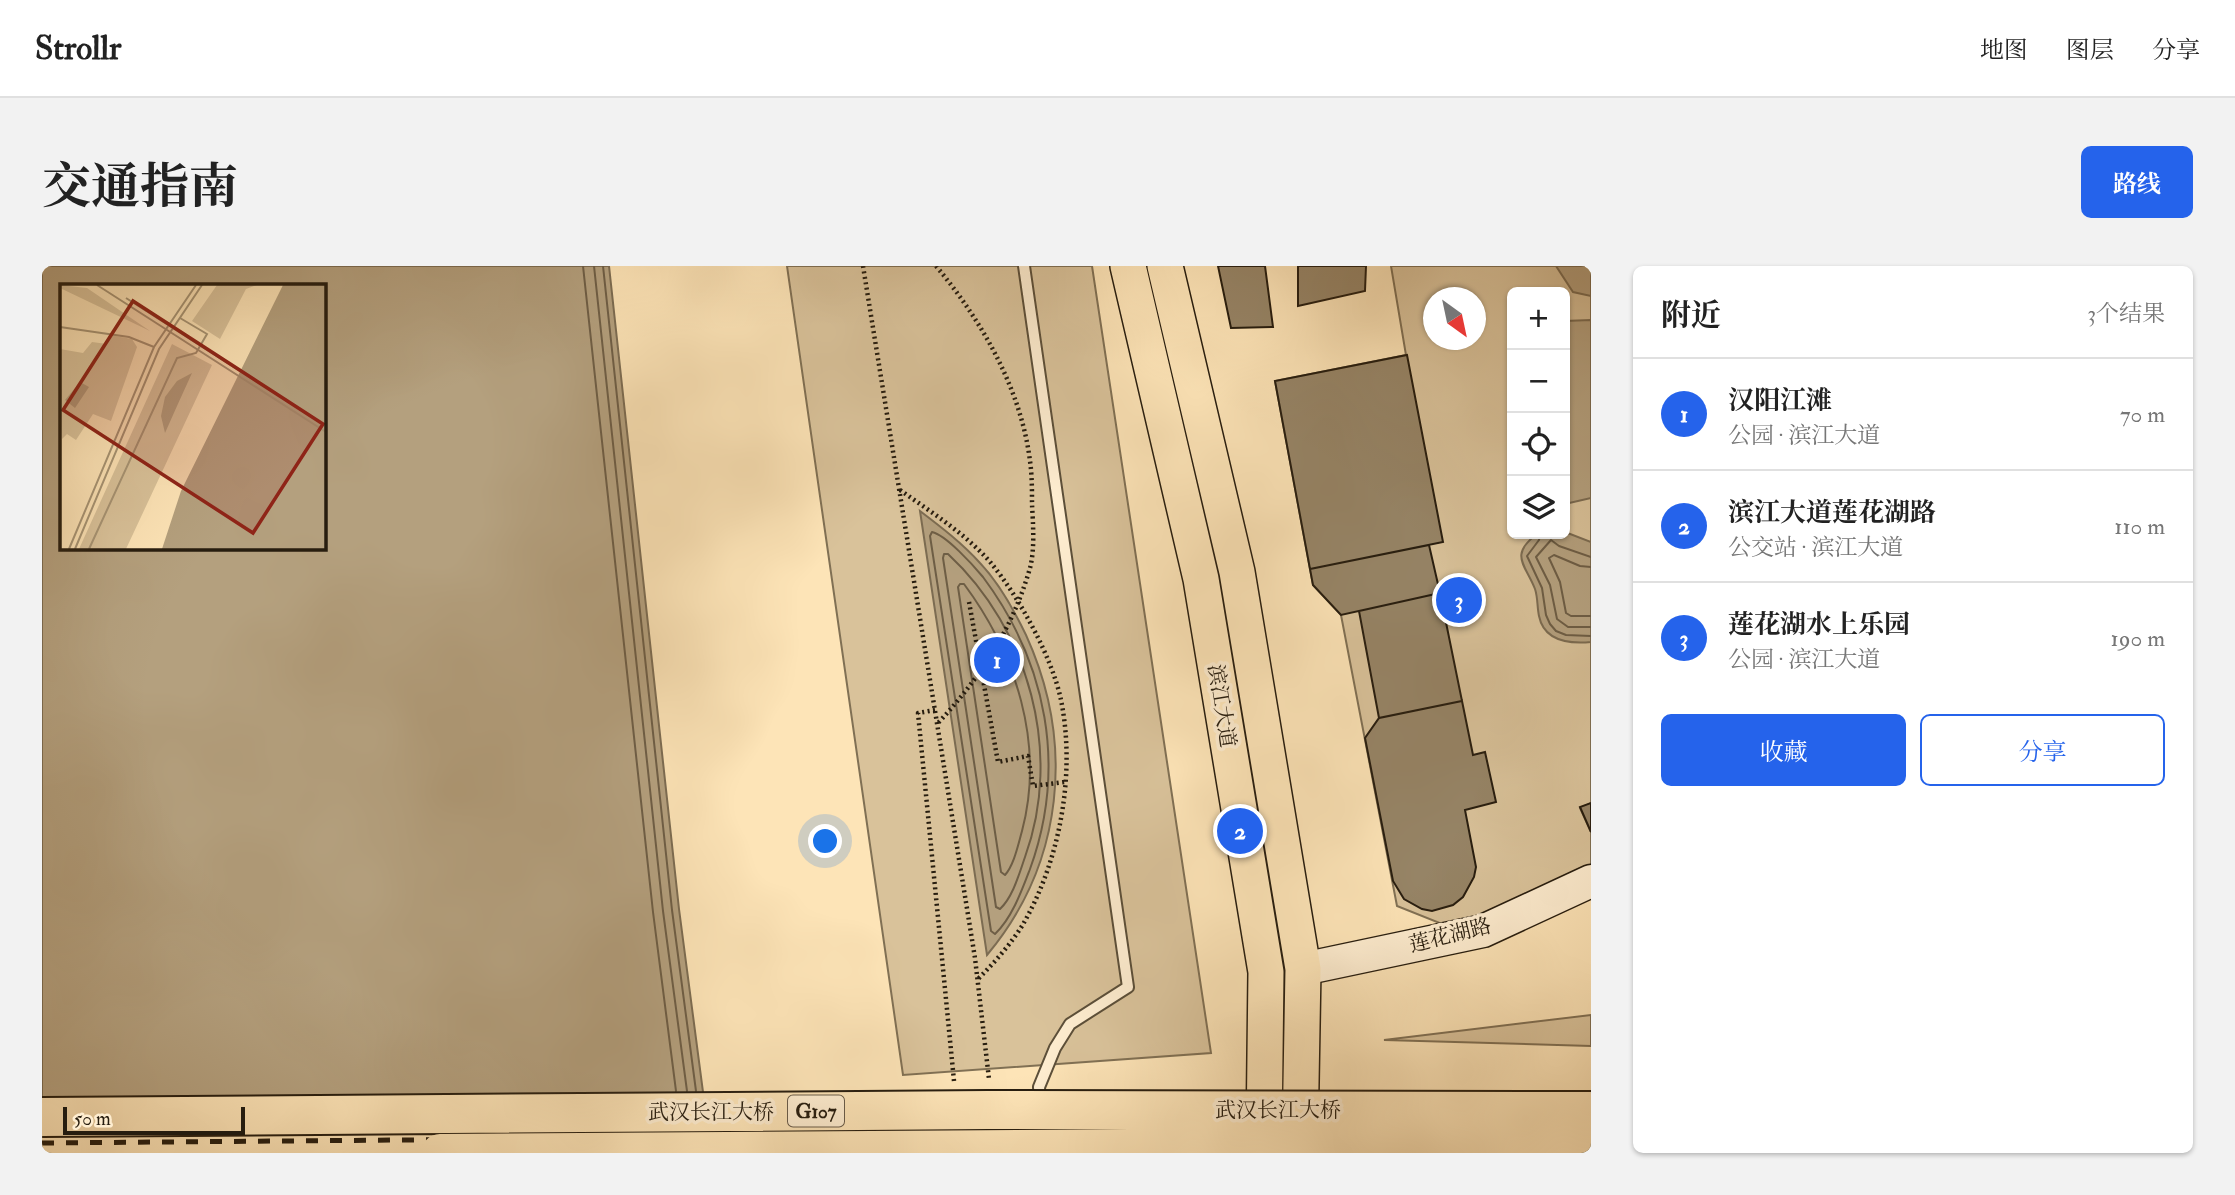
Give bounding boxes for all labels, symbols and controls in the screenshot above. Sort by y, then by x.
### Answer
text: Strollr [35,28,121,69]
text: 地图 [1980,35,2028,66]
text: 图层 [2066,35,2114,66]
text: 分享 [2152,35,2200,66]
button: 路线 [2081,146,2193,218]
text: 交通指南 [42,157,238,218]
inset map [60,284,326,550]
north arrow [1423,287,1486,350]
map controls [1507,287,1570,539]
button: + [1507,287,1570,350]
text: 附近 [1661,297,1721,334]
text: 3个结果 [2087,299,2165,328]
button: − [1507,350,1570,413]
text: 汉阳江滩 [1728,385,1832,417]
text: 1 [1680,400,1688,429]
text: 70 m [2120,400,2165,429]
button: locate [1507,413,1570,476]
text: 公园 · 滨江大道 [1728,421,1880,450]
button: layers [1507,476,1570,539]
text: 滨江大道莲花湖路 [1728,497,1936,529]
text: 2 [1678,512,1690,541]
text: 110 m [2114,512,2165,541]
text: 公交站 · 滨江大道 [1728,533,1903,562]
pin: 3 [1436,574,1482,626]
text: 莲花湖水上乐园 [1728,609,1910,641]
text: 3 [1680,624,1688,653]
text: 190 m [2111,624,2165,653]
pin: 1 [974,634,1020,686]
text: 公园 · 滨江大道 [1728,645,1880,674]
street label: 滨江大道 [1202,662,1241,750]
button: 收藏 [1661,714,1906,786]
button: 分享 [1920,714,2165,786]
pin: 2 [1217,805,1263,857]
your location [808,824,842,858]
street label: 莲花湖路 [1406,912,1494,959]
road number: G107 [788,1096,844,1126]
street label: 武汉长江大桥 [1215,1097,1341,1124]
street label: 武汉长江大桥 [648,1099,774,1126]
scale bar [63,1104,245,1136]
text: 50 m [74,1107,111,1131]

